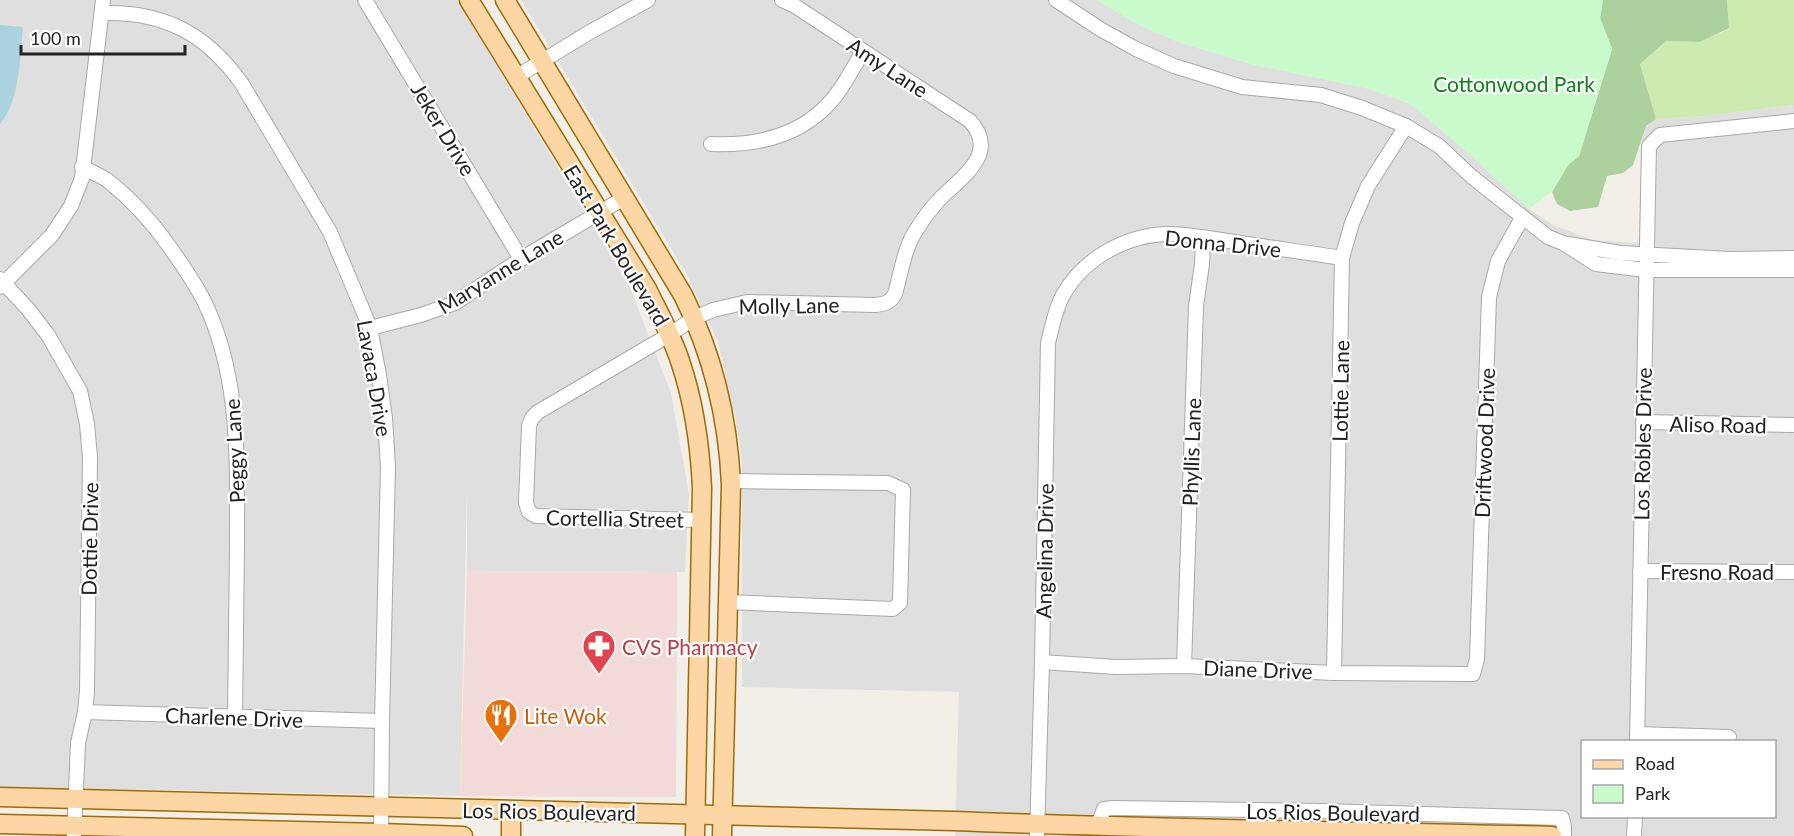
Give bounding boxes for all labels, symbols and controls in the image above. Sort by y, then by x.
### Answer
scale bar [21,18,184,56]
text: 100 m [30,27,81,49]
street label: Amy Lane [843,32,933,102]
park label: Cottonwood Park [1433,71,1595,96]
street label: Jeker Drive [407,78,481,180]
street label: East Park Boulevard [559,160,675,330]
street label: Maryanne Lane [433,224,567,318]
street label: Donna Drive [1163,224,1283,262]
street label: Molly Lane [738,292,840,318]
street label: Lavaca Drive [352,318,398,438]
street label: Lottie Lane [1327,340,1353,442]
street label: Los Robles Drive [1628,367,1656,521]
street label: Driftwood Drive [1469,368,1499,518]
street label: Phyllis Lane [1177,397,1205,507]
street label: Peggy Lane [219,398,249,504]
street label: Aliso Road [1669,411,1767,437]
street label: Dottie Drive [76,482,102,596]
street label: Angelina Drive [1030,483,1058,619]
street label: Cortellia Street [546,504,685,532]
street label: Fresno Road [1660,559,1774,584]
pharmacy icon: CVS Pharmacy [581,628,617,675]
place label: CVS Pharmacy [622,634,758,659]
street label: Diane Drive [1203,655,1313,683]
restaurant icon: Lite Wok [483,697,519,744]
street label: Charlene Drive [165,702,303,732]
place label: Lite Wok [524,703,607,728]
legend [1581,740,1776,818]
text: Road [1635,752,1675,774]
text: Park [1635,782,1671,804]
street label: Los Rios Boulevard [462,797,636,825]
street label: Los Rios Boulevard [1246,798,1420,826]

